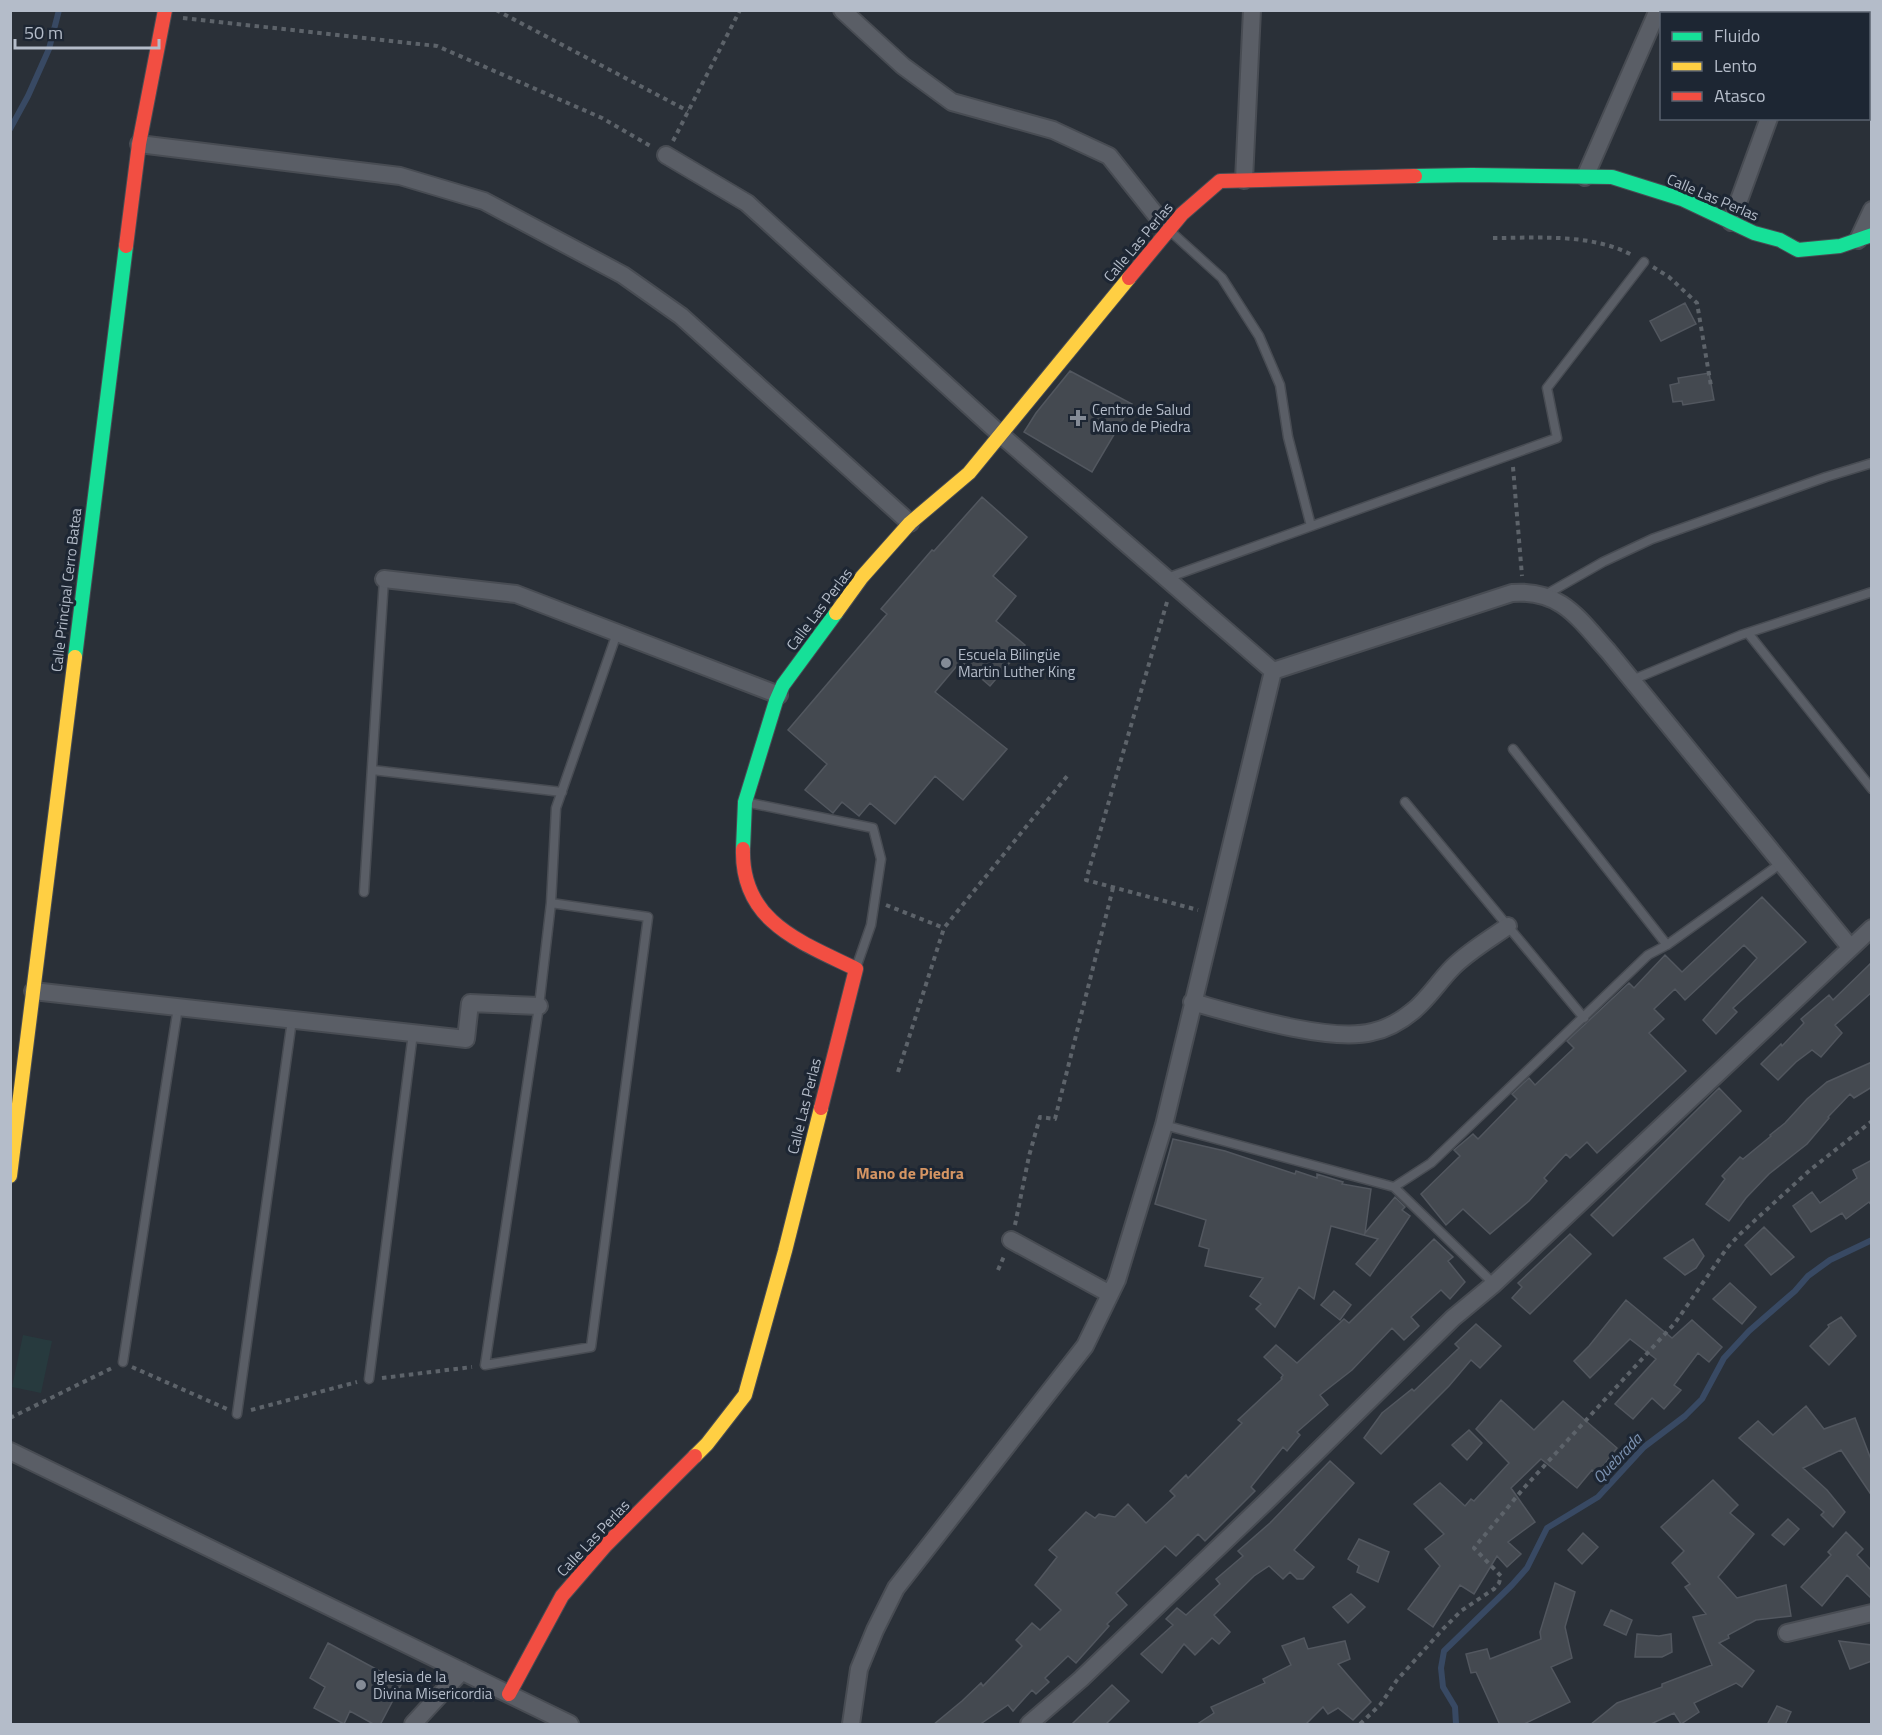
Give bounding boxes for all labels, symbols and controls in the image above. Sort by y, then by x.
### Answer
scale bar [15,12,159,50]
legend [1660,12,1870,120]
text: 50 m [24,19,63,46]
text: Fluido [1714,22,1760,49]
text: Lento [1714,52,1757,79]
text: Atasco [1714,82,1765,109]
street label: Calle Las Perlas [1663,167,1763,227]
street label: Calle Las Perlas [1098,197,1178,287]
place label: Centro de Salud Mano de Piedra [1092,398,1191,438]
marker: Centro de Salud Mano de Piedra [1069,409,1087,427]
street label: Calle Principal Cerro Batea [45,506,88,673]
street label: Calle Las Perlas [780,563,858,655]
place label: Escuela Bilingüe Martin Luther King [958,643,1076,683]
marker: Escuela Bilingüe Martin Luther King [939,656,953,670]
street label: Calle Las Perlas [781,1056,827,1156]
district label: Mano de Piedra [856,1161,964,1185]
water label: Quebrada [1587,1427,1648,1489]
street label: Calle Las Perlas [551,1494,635,1582]
place label: Iglesia de la Divina Misericordia [373,1665,493,1705]
marker: Iglesia de la Divina Misericordia [354,1678,368,1692]

